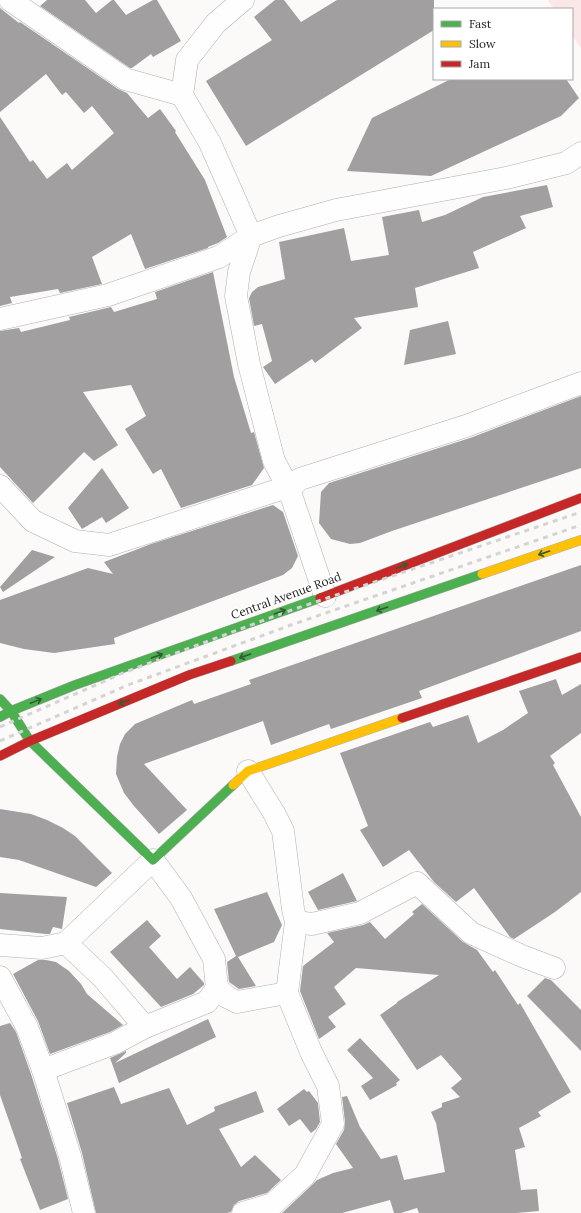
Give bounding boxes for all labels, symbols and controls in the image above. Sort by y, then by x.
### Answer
legend [433,8,573,80]
text: Fast [469,16,492,31]
text: Slow [469,36,496,51]
text: Jam [468,56,490,71]
one-way arrow [539,549,551,557]
one-way arrow [395,562,407,570]
street label: Central Avenue Road [229,569,343,622]
one-way arrow [375,606,388,613]
one-way arrow [273,607,285,615]
one-way arrow [151,651,163,659]
one-way arrow [240,652,252,660]
one-way arrow [29,697,41,705]
one-way arrow [118,698,130,706]

